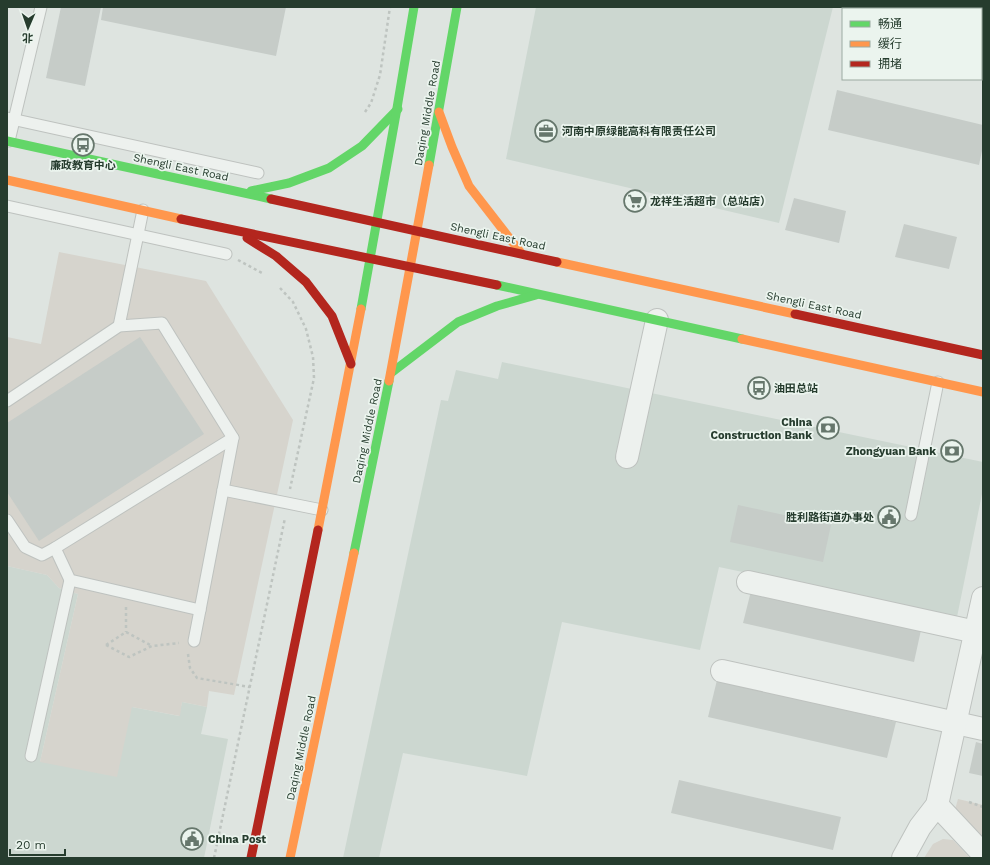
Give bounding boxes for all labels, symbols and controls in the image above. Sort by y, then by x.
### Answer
north arrow [8,8,48,48]
legend [842,8,982,80]
text: 畅通 [878,17,902,31]
text: 北 [22,31,33,44]
text: 缓行 [878,37,902,51]
text: 拥堵 [878,57,902,71]
street label: Daqing Middle Road [412,59,443,167]
office icon: 河南中原绿能高科有限责任公司 [533,118,559,144]
place label: 河南中原绿能高科有限责任公司 [562,125,716,138]
bus stop icon: 廉政教育中心 [70,132,96,158]
street label: Shengli East Road [132,151,230,184]
place label: 廉政教育中心 [50,159,116,172]
supermarket icon: 龙祥生活超市（总站店） [622,188,648,214]
place label: 龙祥生活超市（总站店） [650,195,771,208]
street label: Shengli East Road [449,220,547,253]
street label: Shengli East Road [765,289,863,322]
bus stop icon: 油田总站 [746,375,772,401]
street label: Daqing Middle Road [350,378,385,485]
place label: 油田总站 [774,382,818,395]
bank icon: China Construction Bank [815,415,841,441]
place label: China Construction Bank [711,416,813,442]
bank icon: Zhongyuan Bank [939,438,965,464]
place label: Zhongyuan Bank [846,445,936,458]
public building icon: 胜利路街道办事处 [876,504,902,530]
place label: 胜利路街道办事处 [786,511,874,524]
street label: Daqing Middle Road [284,695,319,802]
public building icon: China Post [179,826,205,852]
scale bar [10,831,65,857]
place label: China Post [208,833,266,846]
text: 20 m [16,838,46,852]

